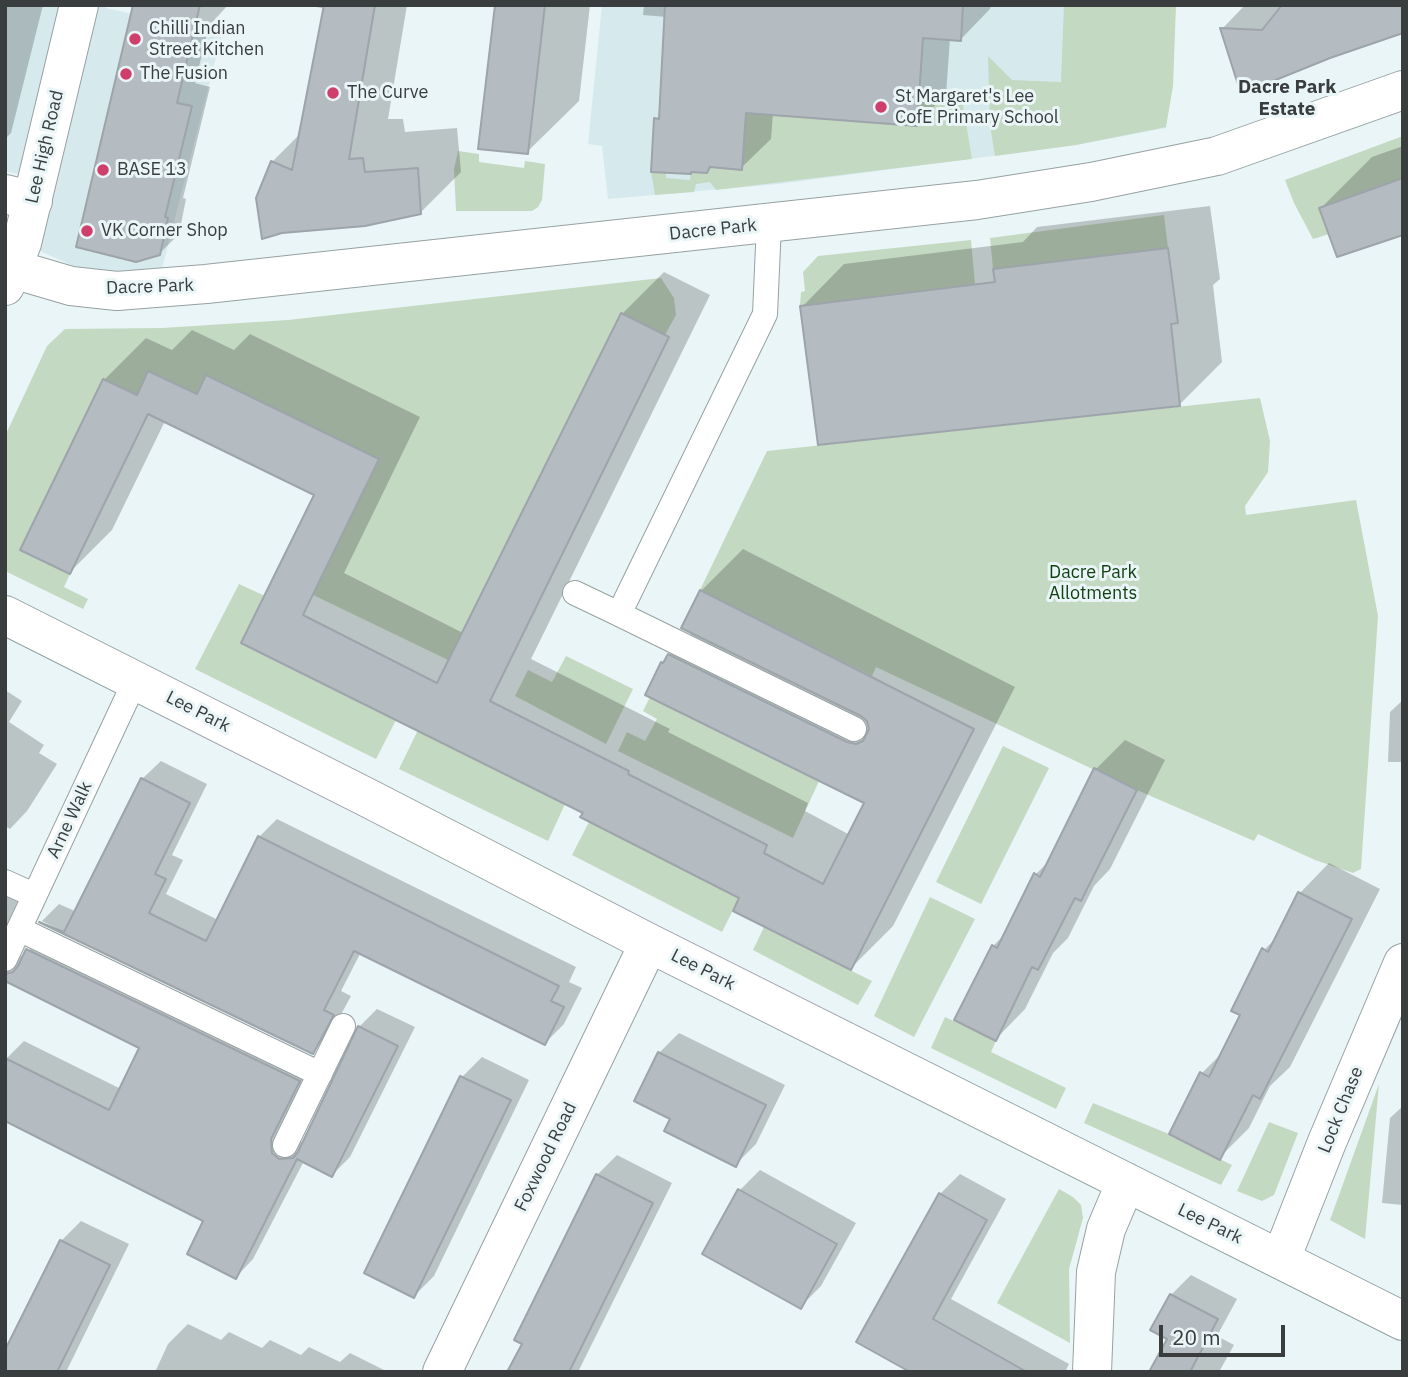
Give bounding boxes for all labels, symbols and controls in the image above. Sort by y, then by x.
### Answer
place label: Chilli Indian Street Kitchen [149,18,264,60]
marker: Chilli Indian Street Kitchen [127,31,143,47]
place label: The Fusion [140,63,228,85]
marker: The Fusion [118,66,134,82]
district label: Dacre Park Estate [1238,77,1336,121]
place label: The Curve [347,82,428,104]
marker: The Curve [325,85,341,101]
place label: St Margaret's Lee CofE Primary School [895,86,1059,128]
street label: Lee High Road [21,88,69,206]
marker: St Margaret's Lee CofE Primary School [873,99,889,115]
place label: BASE 13 [117,159,187,181]
marker: BASE 13 [95,162,111,178]
street label: Dacre Park [668,215,758,245]
place label: VK Corner Shop [101,220,228,242]
marker: VK Corner Shop [79,223,95,239]
street label: Dacre Park [106,275,194,299]
park label: Dacre Park Allotments [1049,562,1137,604]
street label: Lee Park [162,687,234,737]
street label: Arne Walk [43,778,97,862]
street label: Lee Park [667,945,739,995]
street label: Lock Chase [1314,1064,1368,1156]
street label: Foxwood Road [510,1099,582,1215]
street label: Lee Park [1174,1199,1246,1249]
scale bar [1163,1310,1289,1354]
text: 20 m [1172,1323,1221,1351]

